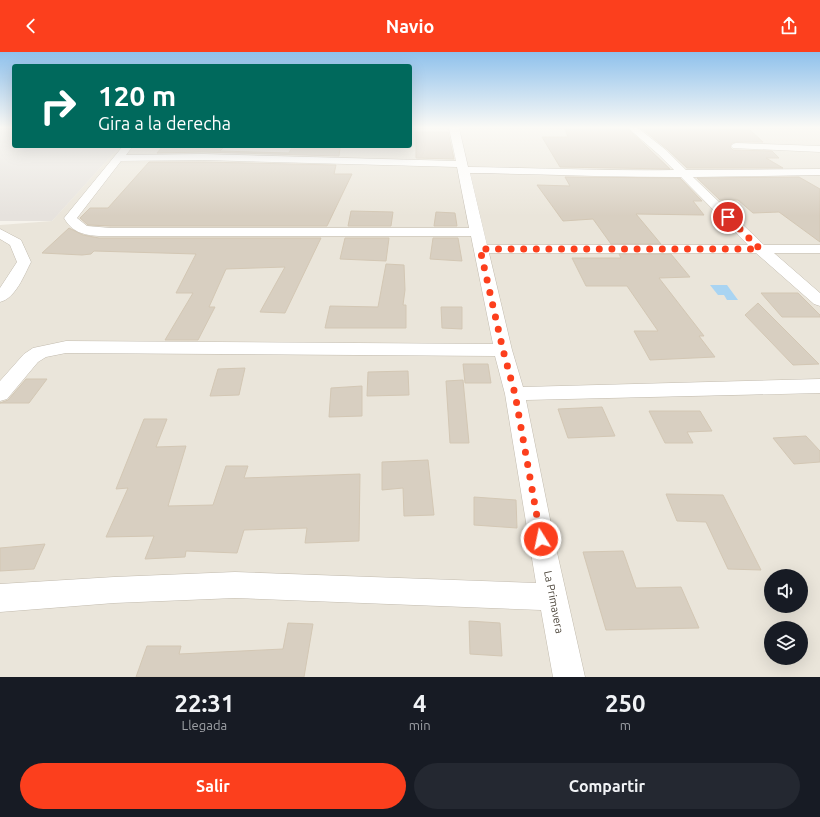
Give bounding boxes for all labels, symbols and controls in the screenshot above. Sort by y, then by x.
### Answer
icon: back [20,15,42,37]
icon: share [778,15,800,37]
text: Navio [386,16,434,36]
icon: right [32,80,84,132]
text: 120 m [98,80,176,111]
text: Gira a la derecha [98,113,231,133]
pin [711,200,745,234]
icon: arrive [717,206,739,228]
position arrow [520,518,562,560]
map controls [764,569,808,665]
button: sound [764,569,808,613]
street label: La Primavera [542,570,566,634]
button: layers [764,621,808,665]
text: 22:31 [174,690,234,717]
text: 4 [413,690,426,717]
text: 250 [605,690,646,717]
text: Llegada [182,718,227,732]
text: min [409,718,431,732]
text: m [620,718,631,732]
button: Salir [20,763,406,809]
button: Compartir [414,763,800,809]

